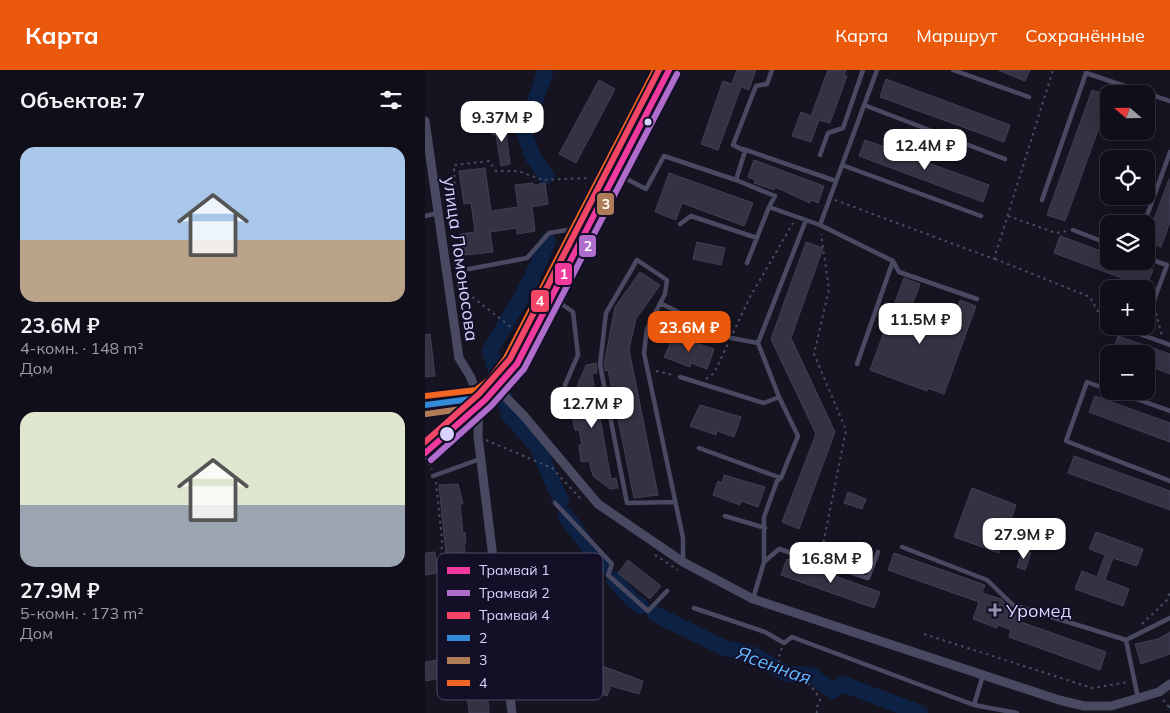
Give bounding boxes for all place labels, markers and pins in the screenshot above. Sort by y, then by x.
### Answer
pin: 9.37M ₽ [456,100,548,143]
unlabelled marker [643,117,653,127]
pin: 12.4M ₽ [879,128,971,171]
pin: 11.5M ₽ [874,302,966,345]
pin: 23.6M ₽ [643,310,735,353]
pin: 12.7M ₽ [546,386,638,429]
unlabelled marker [438,425,456,443]
pin: 27.9M ₽ [978,518,1070,560]
pin: 16.8M ₽ [785,542,877,584]
place label: Уромед [1005,599,1072,622]
marker: Уромед [988,603,1002,617]

